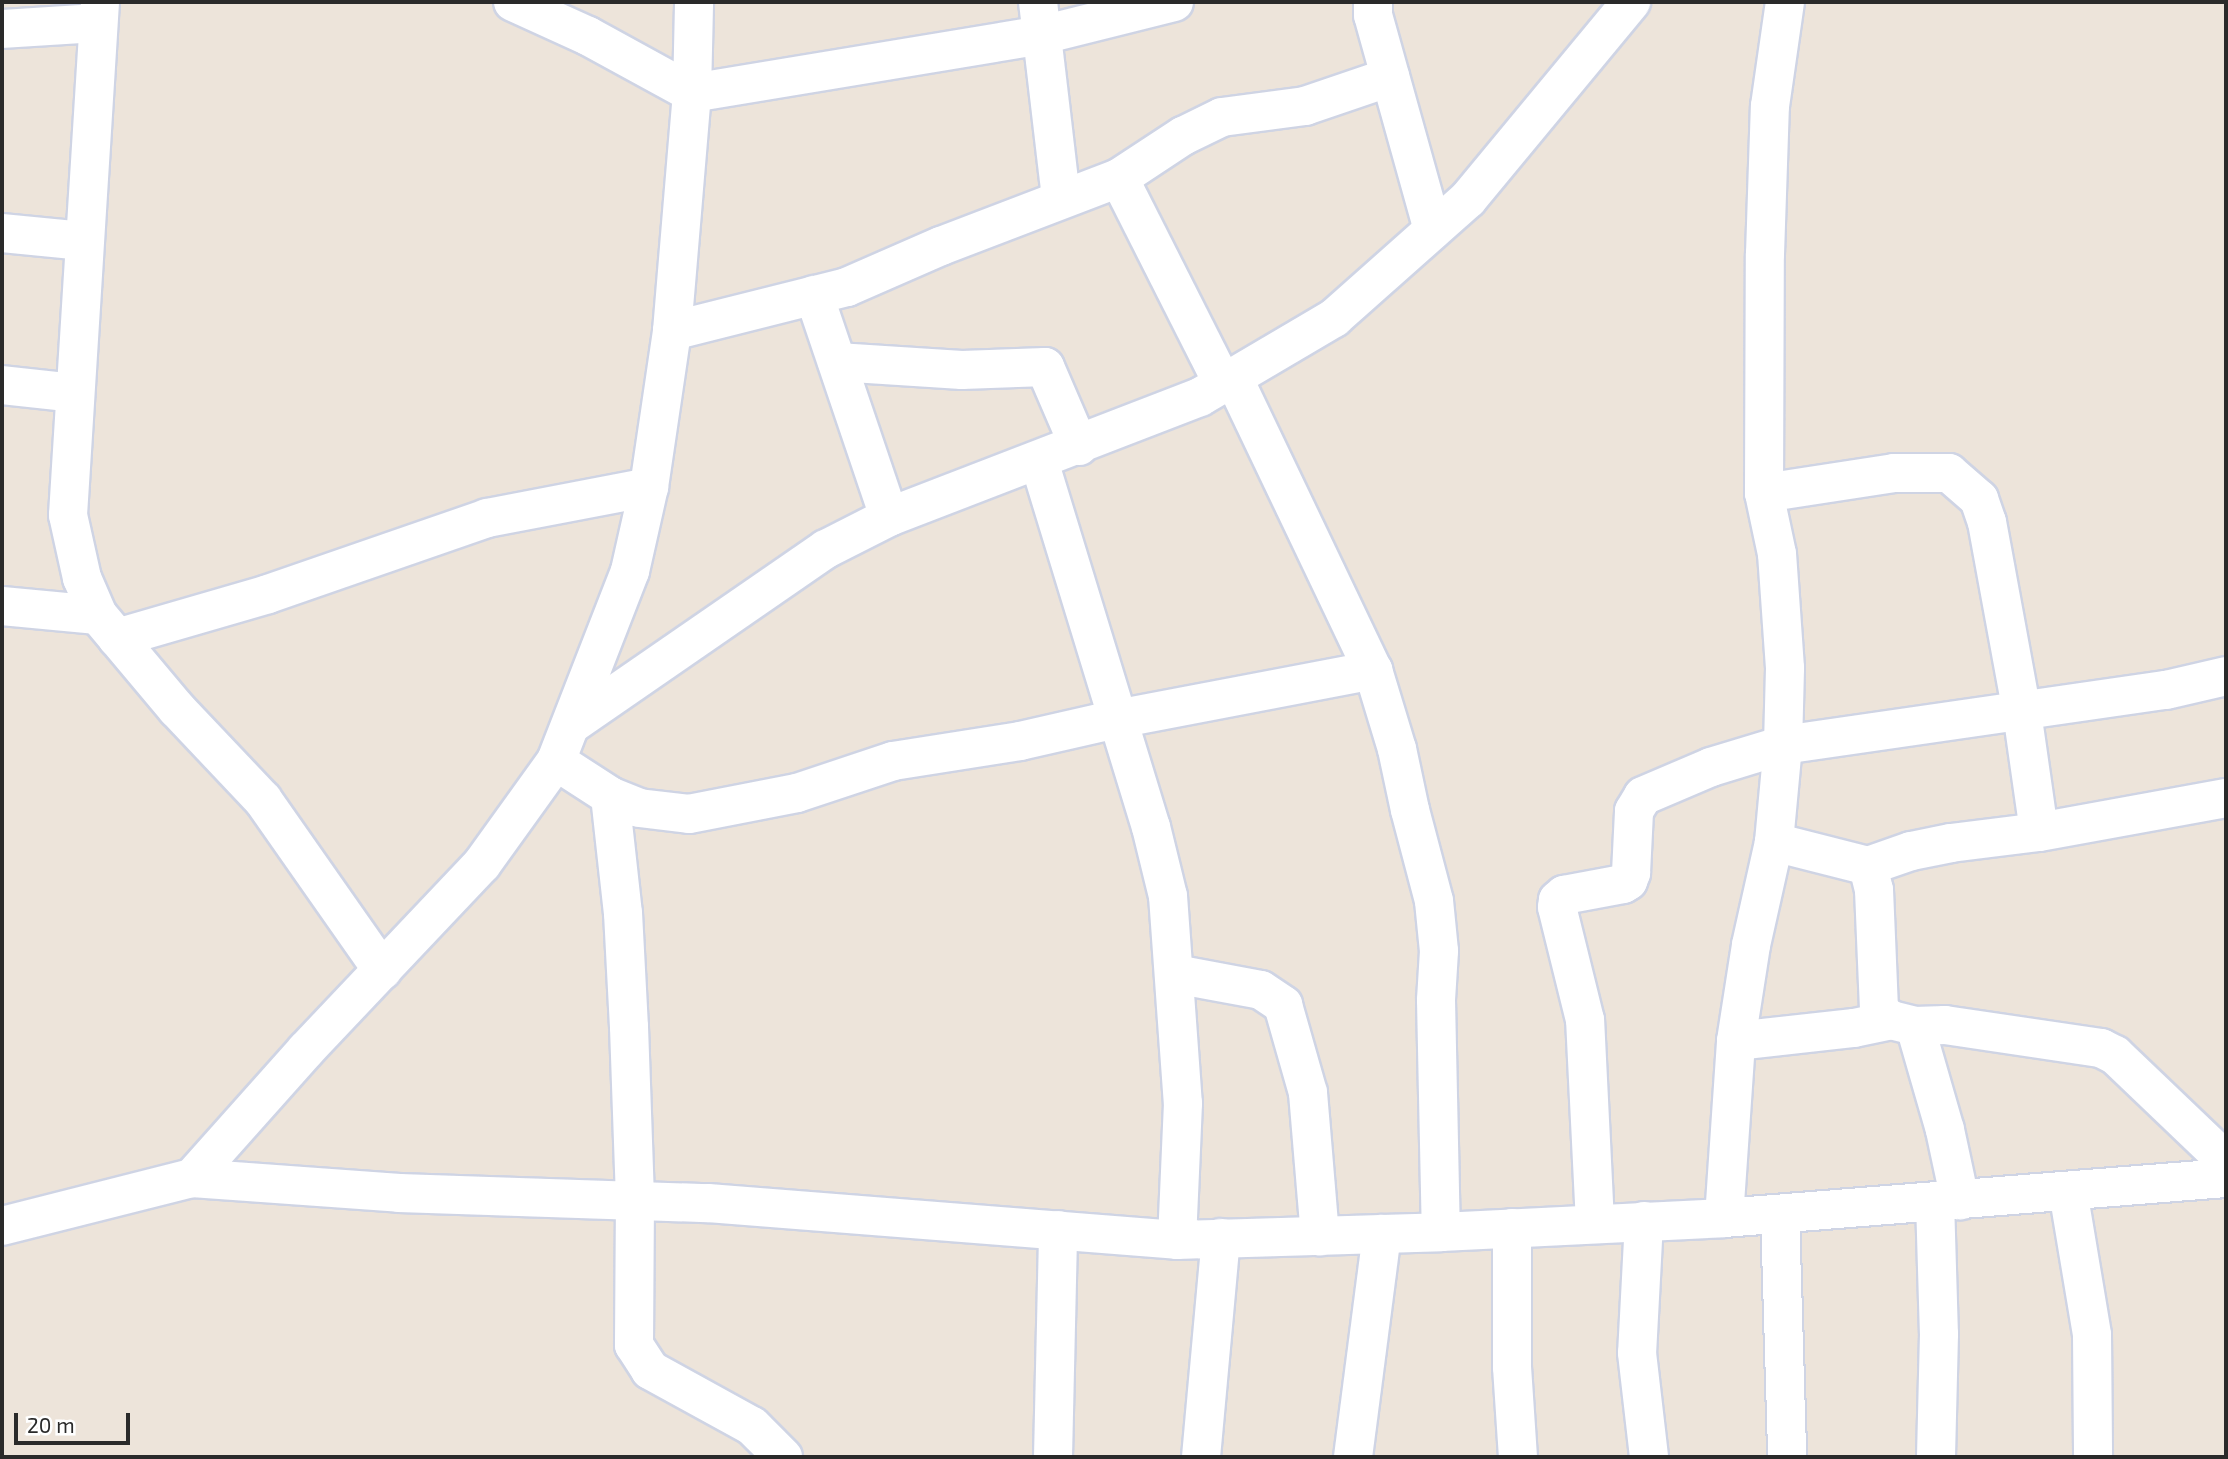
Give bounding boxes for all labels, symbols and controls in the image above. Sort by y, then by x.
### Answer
scale bar [18,1400,133,1444]
text: 20 m [27,1412,75,1437]

